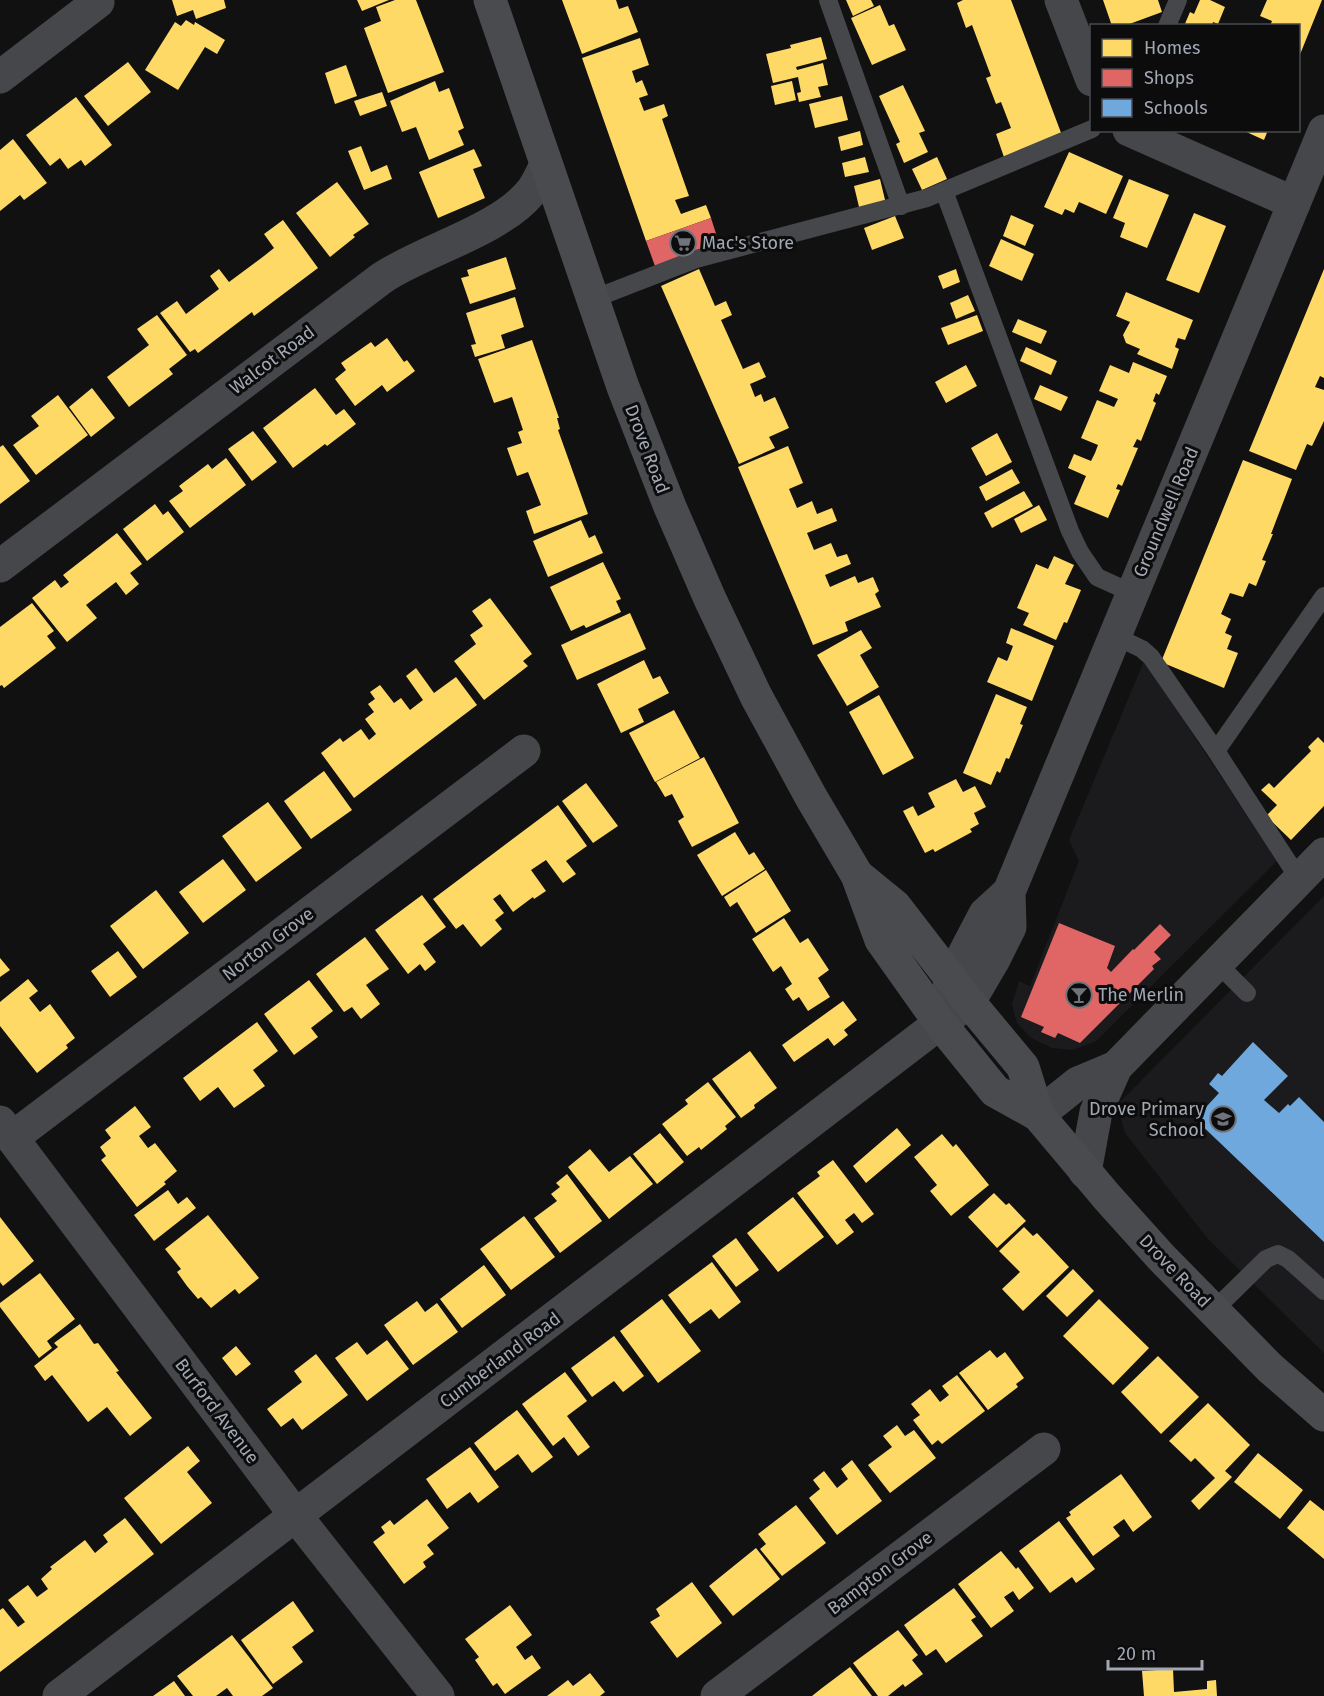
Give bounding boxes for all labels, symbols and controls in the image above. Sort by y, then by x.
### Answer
legend [1090,24,1300,132]
text: Homes [1144,37,1200,59]
text: Shops [1144,67,1194,89]
text: Schools [1144,97,1208,119]
supermarket icon: Mac's Store [668,228,698,258]
place label: Mac's Store [702,232,794,254]
street label: Walcot Road [225,321,319,399]
street label: Drove Road [620,402,674,496]
street label: Groundwell Road [1129,443,1203,581]
street label: Norton Grove [218,903,318,985]
bar icon: The Merlin [1064,980,1094,1010]
place label: The Merlin [1098,984,1184,1006]
place label: Drove Primary School [1089,1098,1204,1141]
school or university icon: Drove Primary School [1208,1104,1238,1134]
street label: Drove Road [1135,1230,1215,1312]
street label: Cumberland Road [435,1307,565,1413]
street label: Burford Avenue [170,1354,264,1468]
street label: Bampton Grove [823,1526,937,1620]
scale bar [1108,1633,1202,1671]
text: 20 m [1117,1643,1156,1665]

